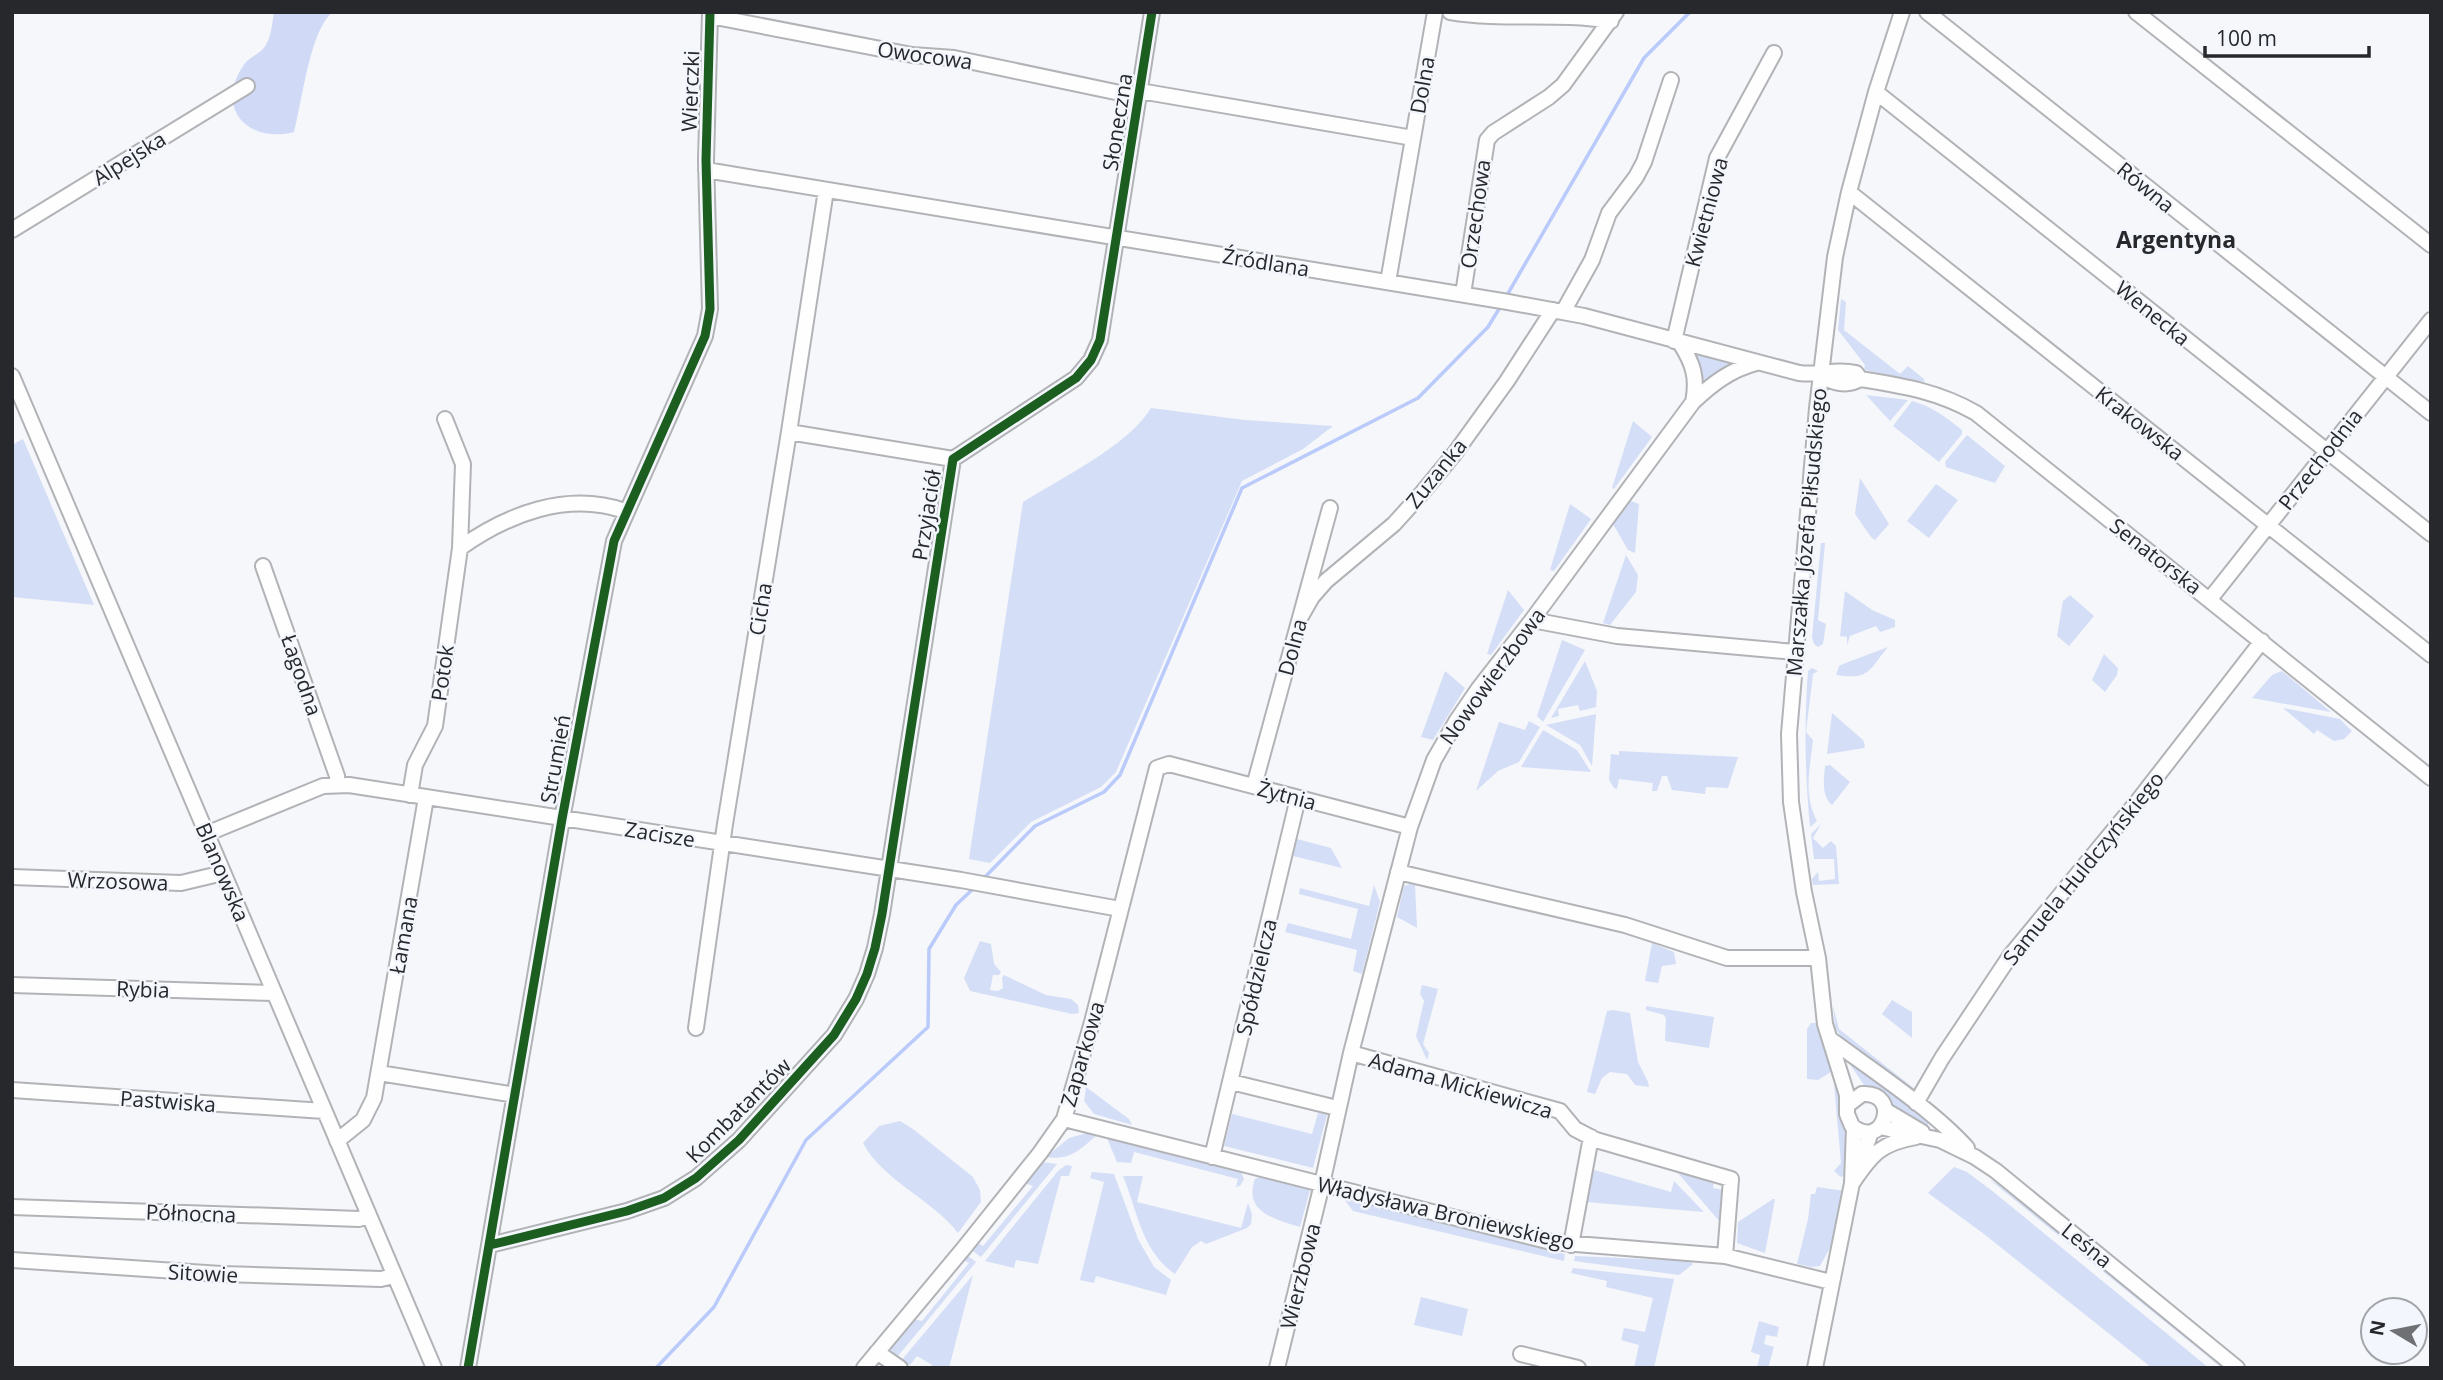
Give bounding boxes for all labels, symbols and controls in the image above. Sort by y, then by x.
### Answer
scale bar [2205,14,2370,58]
text: 100 m [2216,24,2277,52]
street label: Owocowa [876,34,974,76]
street label: Wierczki [675,50,705,132]
street label: Dolna [1403,54,1441,116]
street label: Słoneczna [1095,71,1139,173]
street label: Alpejska [87,125,171,191]
street label: Kwietniowa [1678,154,1734,270]
street label: Równa [2111,155,2181,219]
street label: Orzechowa [1453,158,1497,270]
district label: Argentyna [2116,223,2236,255]
street label: Źródlana [1221,241,1311,283]
street label: Wenecka [2110,274,2196,352]
street label: Krakowska [2090,379,2190,467]
street label: Marszałka Józefa Piłsudskiego [1779,387,1833,677]
street label: Przechodnia [2272,403,2368,515]
street label: Zuzanka [1399,432,1473,514]
street label: Przyjaciół [905,467,947,563]
street label: Senatorska [2104,511,2208,601]
street label: Cicha [742,581,778,637]
street label: Nowowierzbowa [1433,602,1551,750]
street label: Dolna [1271,615,1313,679]
street label: Łagodna [275,631,329,719]
street label: Potok [424,643,460,703]
street label: Strumień [533,712,577,806]
street label: Samuela Huldczyńskiego [1996,765,2170,971]
street label: Żytnia [1254,774,1320,816]
street label: Zacisze [623,815,697,853]
street label: Blanowska [190,818,256,926]
street label: Wrzosowa [67,865,169,897]
street label: Łamana [382,894,424,976]
street label: Spółdzielcza [1229,916,1283,1038]
street label: Rybia [116,974,170,1004]
street label: Zaparkowa [1054,998,1110,1110]
street label: Adama Mickiewicza [1366,1045,1556,1125]
street label: Kombatantów [679,1051,797,1169]
street label: Pastwiska [119,1084,217,1118]
street label: Władysława Broniewskiego [1315,1170,1577,1256]
street label: Północna [145,1197,237,1229]
street label: Leśna [2056,1216,2118,1274]
street label: Wierzbowa [1273,1220,1327,1332]
street label: Sitowie [167,1257,239,1289]
north arrow [2359,1296,2429,1366]
text: N [2363,1318,2391,1338]

